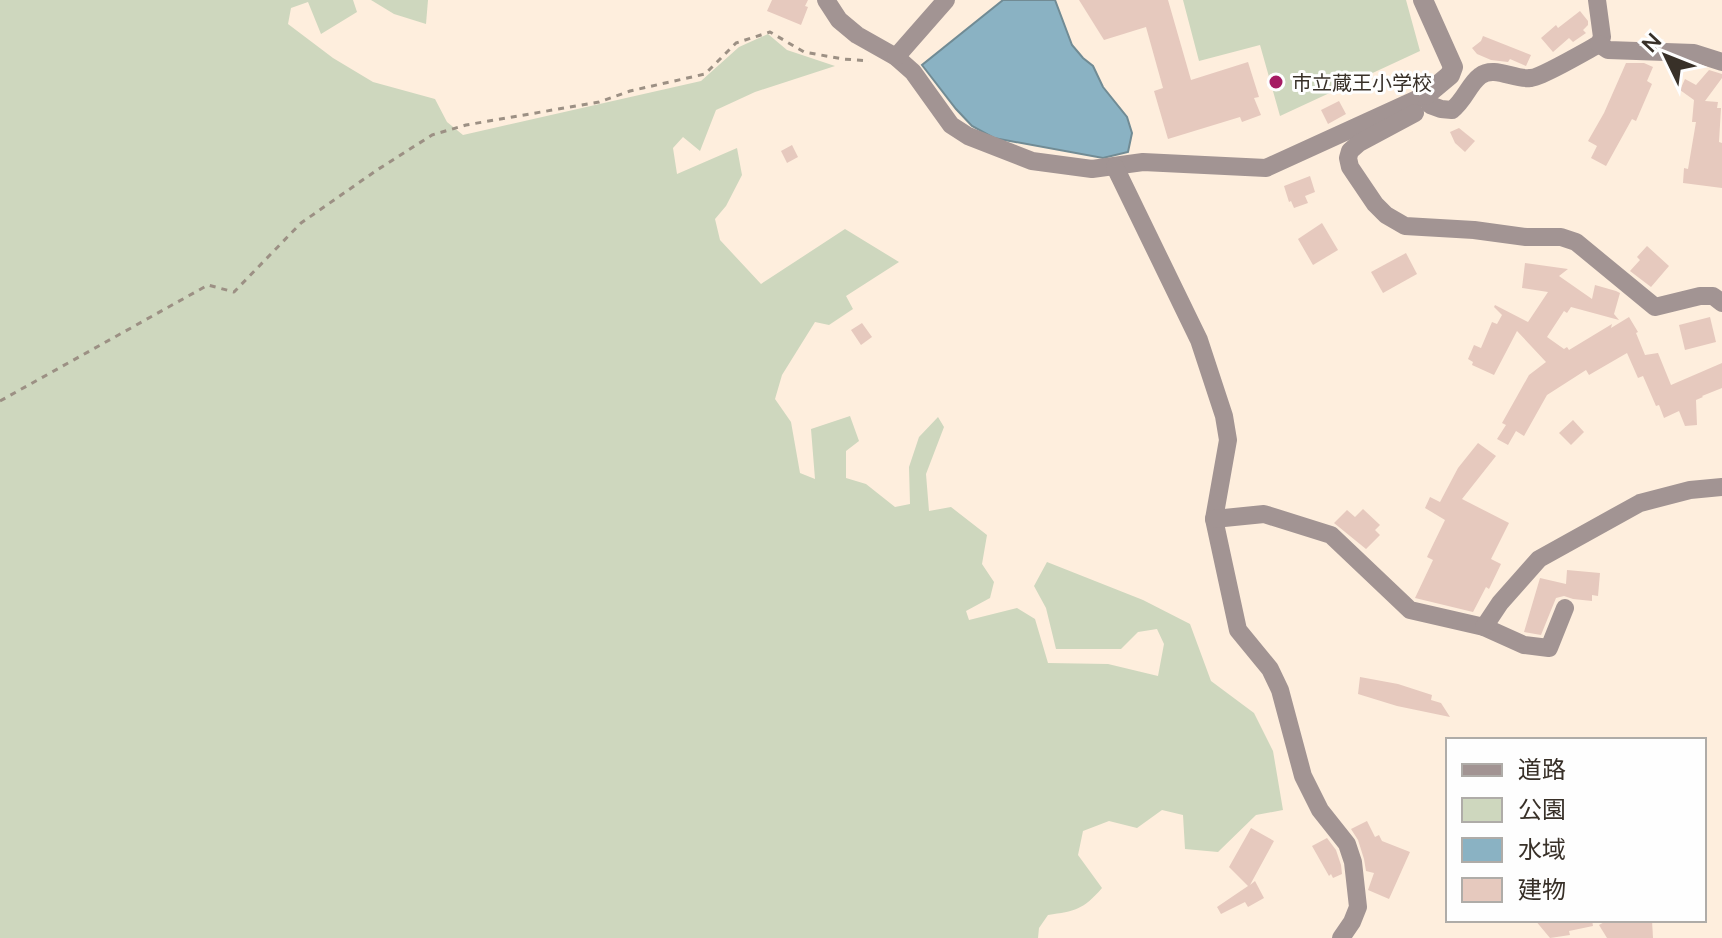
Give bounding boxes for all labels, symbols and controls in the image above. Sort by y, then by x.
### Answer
north arrow [1626,16,1706,96]
text: N [1635,27,1667,58]
place label: 市立蔵王小学校 [1292,70,1432,95]
marker: 市立蔵王小学校 [1267,73,1285,91]
legend [1446,738,1706,922]
text: 道路 [1518,754,1566,784]
text: 公園 [1518,794,1566,824]
text: 水域 [1518,834,1566,864]
text: 建物 [1518,874,1566,904]

